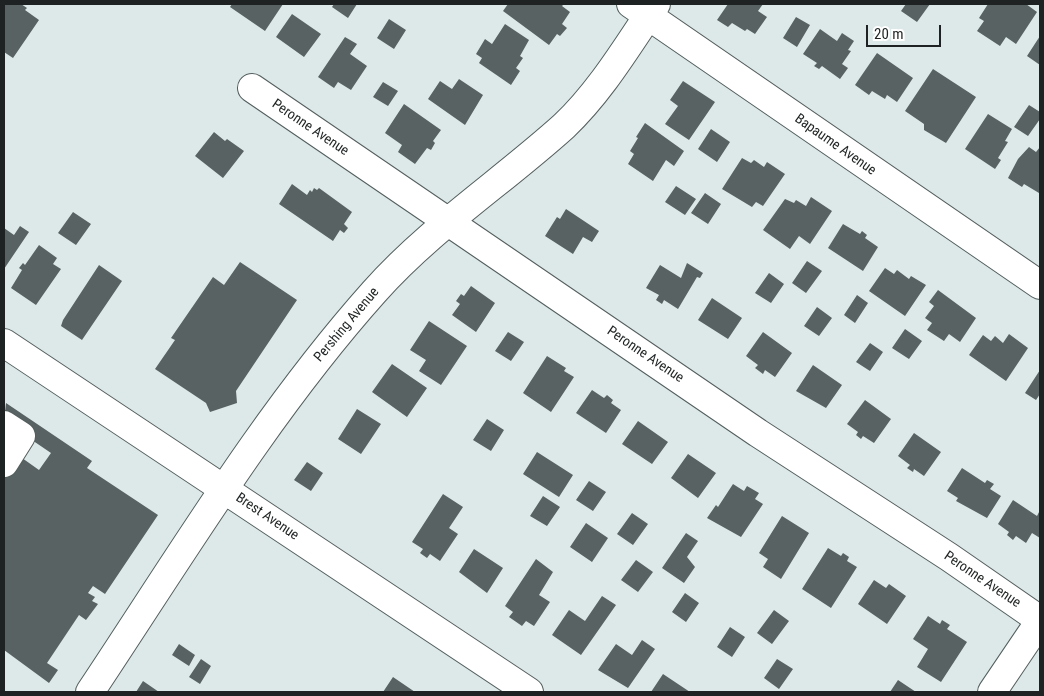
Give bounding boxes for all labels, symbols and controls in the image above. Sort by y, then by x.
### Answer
scale bar [869,15,944,47]
text: 20 m [874,25,904,43]
street label: Peronne Avenue [268,96,352,160]
street label: Bapaume Avenue [791,111,879,179]
street label: Pershing Avenue [311,284,383,366]
street label: Peronne Avenue [603,323,687,387]
street label: Brest Avenue [232,490,302,544]
street label: Peronne Avenue [940,548,1024,612]

